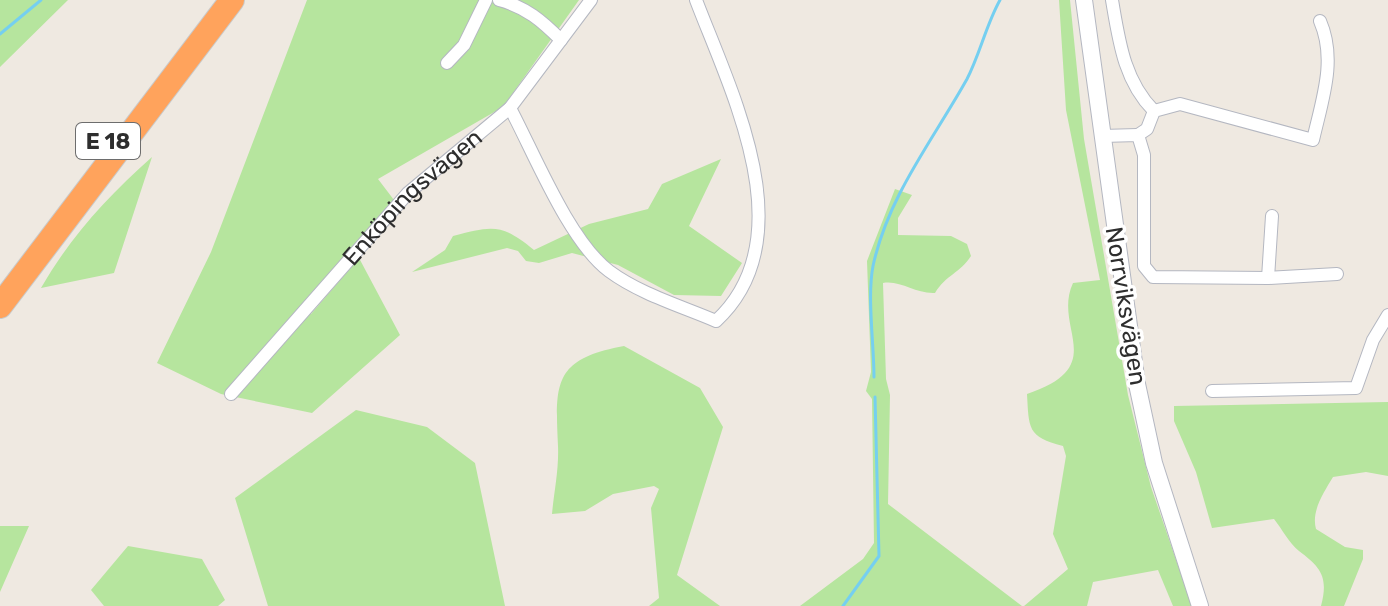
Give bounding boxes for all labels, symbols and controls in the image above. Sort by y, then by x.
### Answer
road number: E 18 [76,123,140,159]
street label: Enköpingsvägen [337,123,488,271]
street label: Norrviksvägen [1100,225,1152,387]

